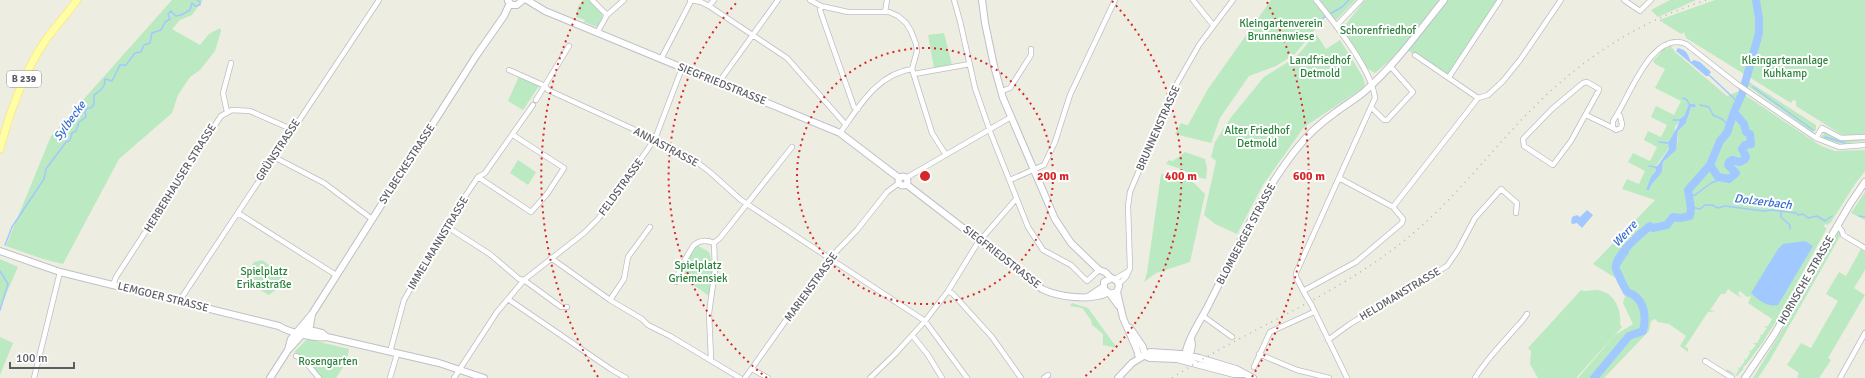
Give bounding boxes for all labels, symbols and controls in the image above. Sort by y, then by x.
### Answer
park label: Kleingartenverein Brunnenwiese [1239,17,1323,43]
park label: Schorenfriedhof [1340,24,1417,37]
park label: Landfriedhof Detmold [1290,54,1352,80]
park label: Kleingartenanlage Kuhkamp [1742,54,1828,80]
street label: SIEGFRIEDSTRASSE [676,60,768,108]
road number: B 239 [7,71,41,87]
street label: BRUNNENSTRASSE [1133,83,1183,173]
water label: Sylbecke [51,97,90,144]
street label: GRÜNSTRASSE [252,116,303,183]
street label: HERBERHAUSER STRASSE [141,121,219,235]
street label: SYLBECKESTRASSE [376,122,438,206]
street label: ANNASTRASSE [631,124,701,170]
park label: Alter Friedhof Detmold [1225,124,1291,150]
street label: FELDSTRASSE [596,156,646,218]
centre of rings [918,169,932,183]
text: 200 m [1037,169,1069,184]
text: 400 m [1165,169,1197,184]
text: 600 m [1293,169,1325,184]
street label: BLOMBERGER STRASSE [1214,181,1278,287]
water label: Dolzerbach [1733,191,1793,213]
street label: IMMELMANNSTRASSE [405,194,471,292]
water label: Werre [1609,217,1641,250]
street label: SIEGFRIEDSTRASSE [961,223,1043,291]
street label: HORNSCHE STRASSE [1775,233,1837,327]
street label: MARIENSTRASSE [782,250,840,324]
park label: Spielplatz Griemensiek [669,259,728,285]
park label: Spielplatz Erikastraße [236,265,292,291]
street label: HELDMANSTRASSE [1357,265,1443,323]
street label: LEMGOER STRASSE [116,279,210,315]
scale bar [10,344,74,370]
text: 100 m [16,351,48,366]
park label: Rosengarten [298,355,358,368]

